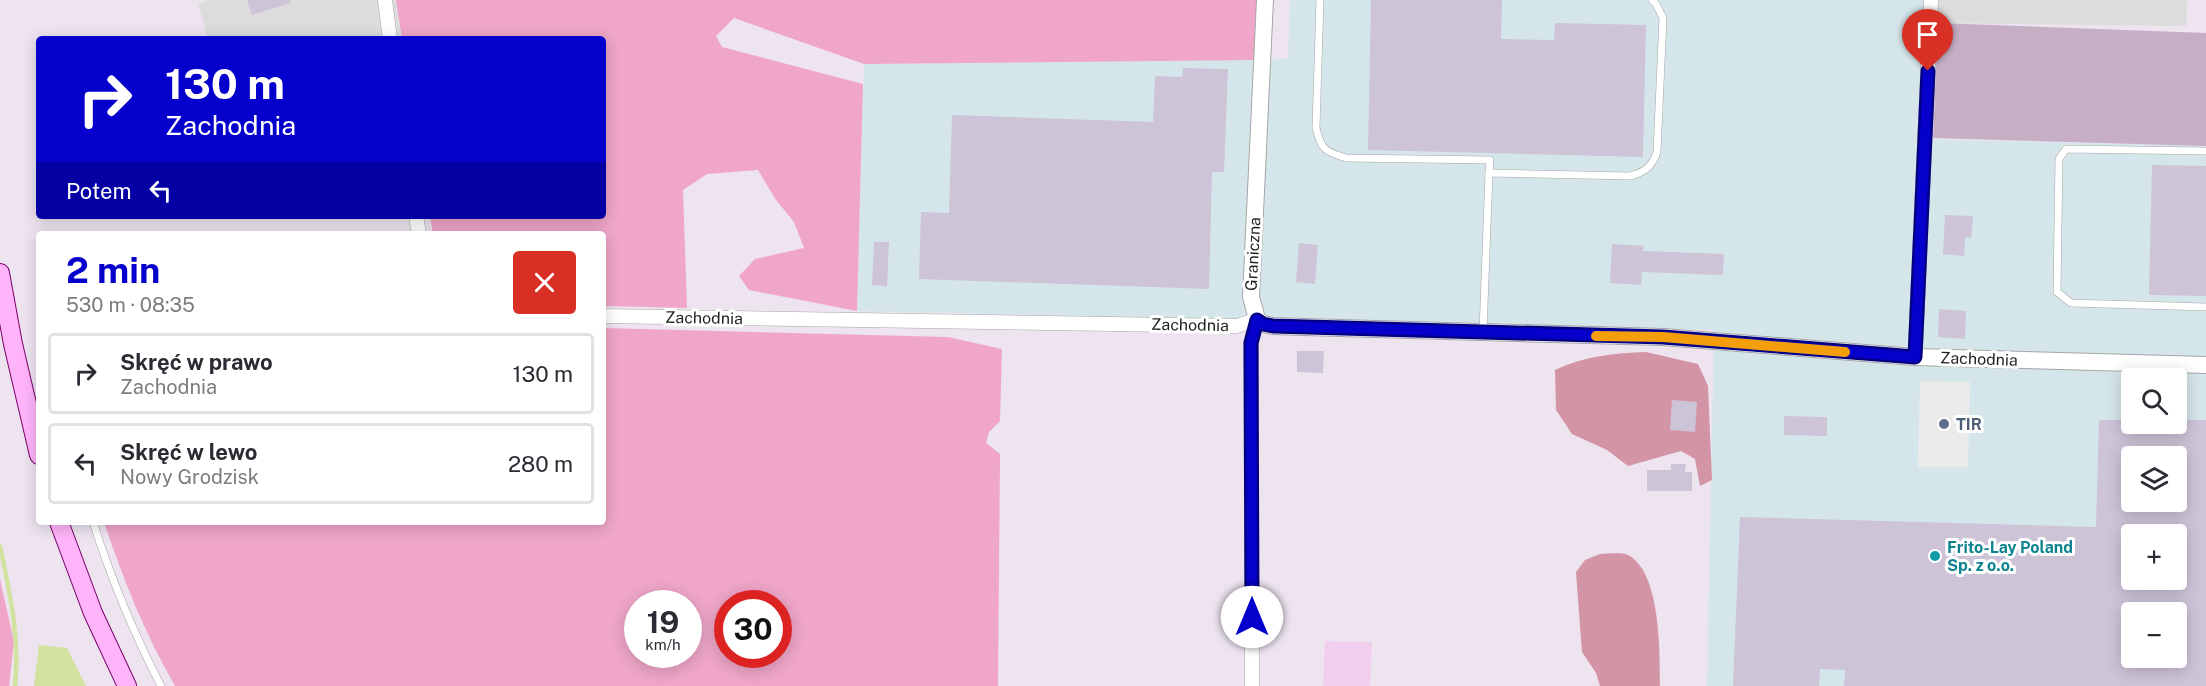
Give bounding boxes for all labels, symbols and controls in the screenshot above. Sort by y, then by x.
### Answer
pin [1902,9,1953,71]
icon: arrive [1911,18,1944,51]
text: 130 m [165,59,285,108]
icon: right [66,60,144,138]
text: Zachodnia [165,109,296,141]
icon: left [144,174,177,207]
text: Potem [66,178,132,204]
street label: Graniczna [1242,217,1264,291]
text: 2 min [66,249,160,291]
button: close [513,251,576,314]
text: 530 m · 08:35 [66,293,195,317]
street label: Zachodnia [665,308,743,328]
street label: Zachodnia [1151,315,1229,335]
street label: Zachodnia [1940,348,2018,370]
text: Skręć w prawo [120,349,273,375]
icon: right [69,357,102,390]
text: 130 m [512,361,573,387]
map controls [2121,368,2187,668]
button: search [2121,368,2187,434]
text: Zachodnia [120,375,217,399]
place label: TIR [1956,415,1982,434]
marker: TIR [1937,417,1951,431]
text: Skręć w lewo [120,439,257,465]
button: layers [2121,446,2187,512]
icon: left [69,447,102,480]
text: 280 m [508,451,573,477]
text: Nowy Grodzisk [120,465,259,489]
button: + [2121,524,2187,590]
place label: Frito-Lay Poland Sp. z o.o. [1947,538,2073,575]
marker: Frito-Lay Poland Sp. z o.o. [1928,549,1942,563]
position arrow [1220,585,1284,649]
speed limit sign: 30 [714,590,792,668]
button: − [2121,602,2187,668]
text: 19 [647,604,679,640]
text: km/h [645,636,681,653]

